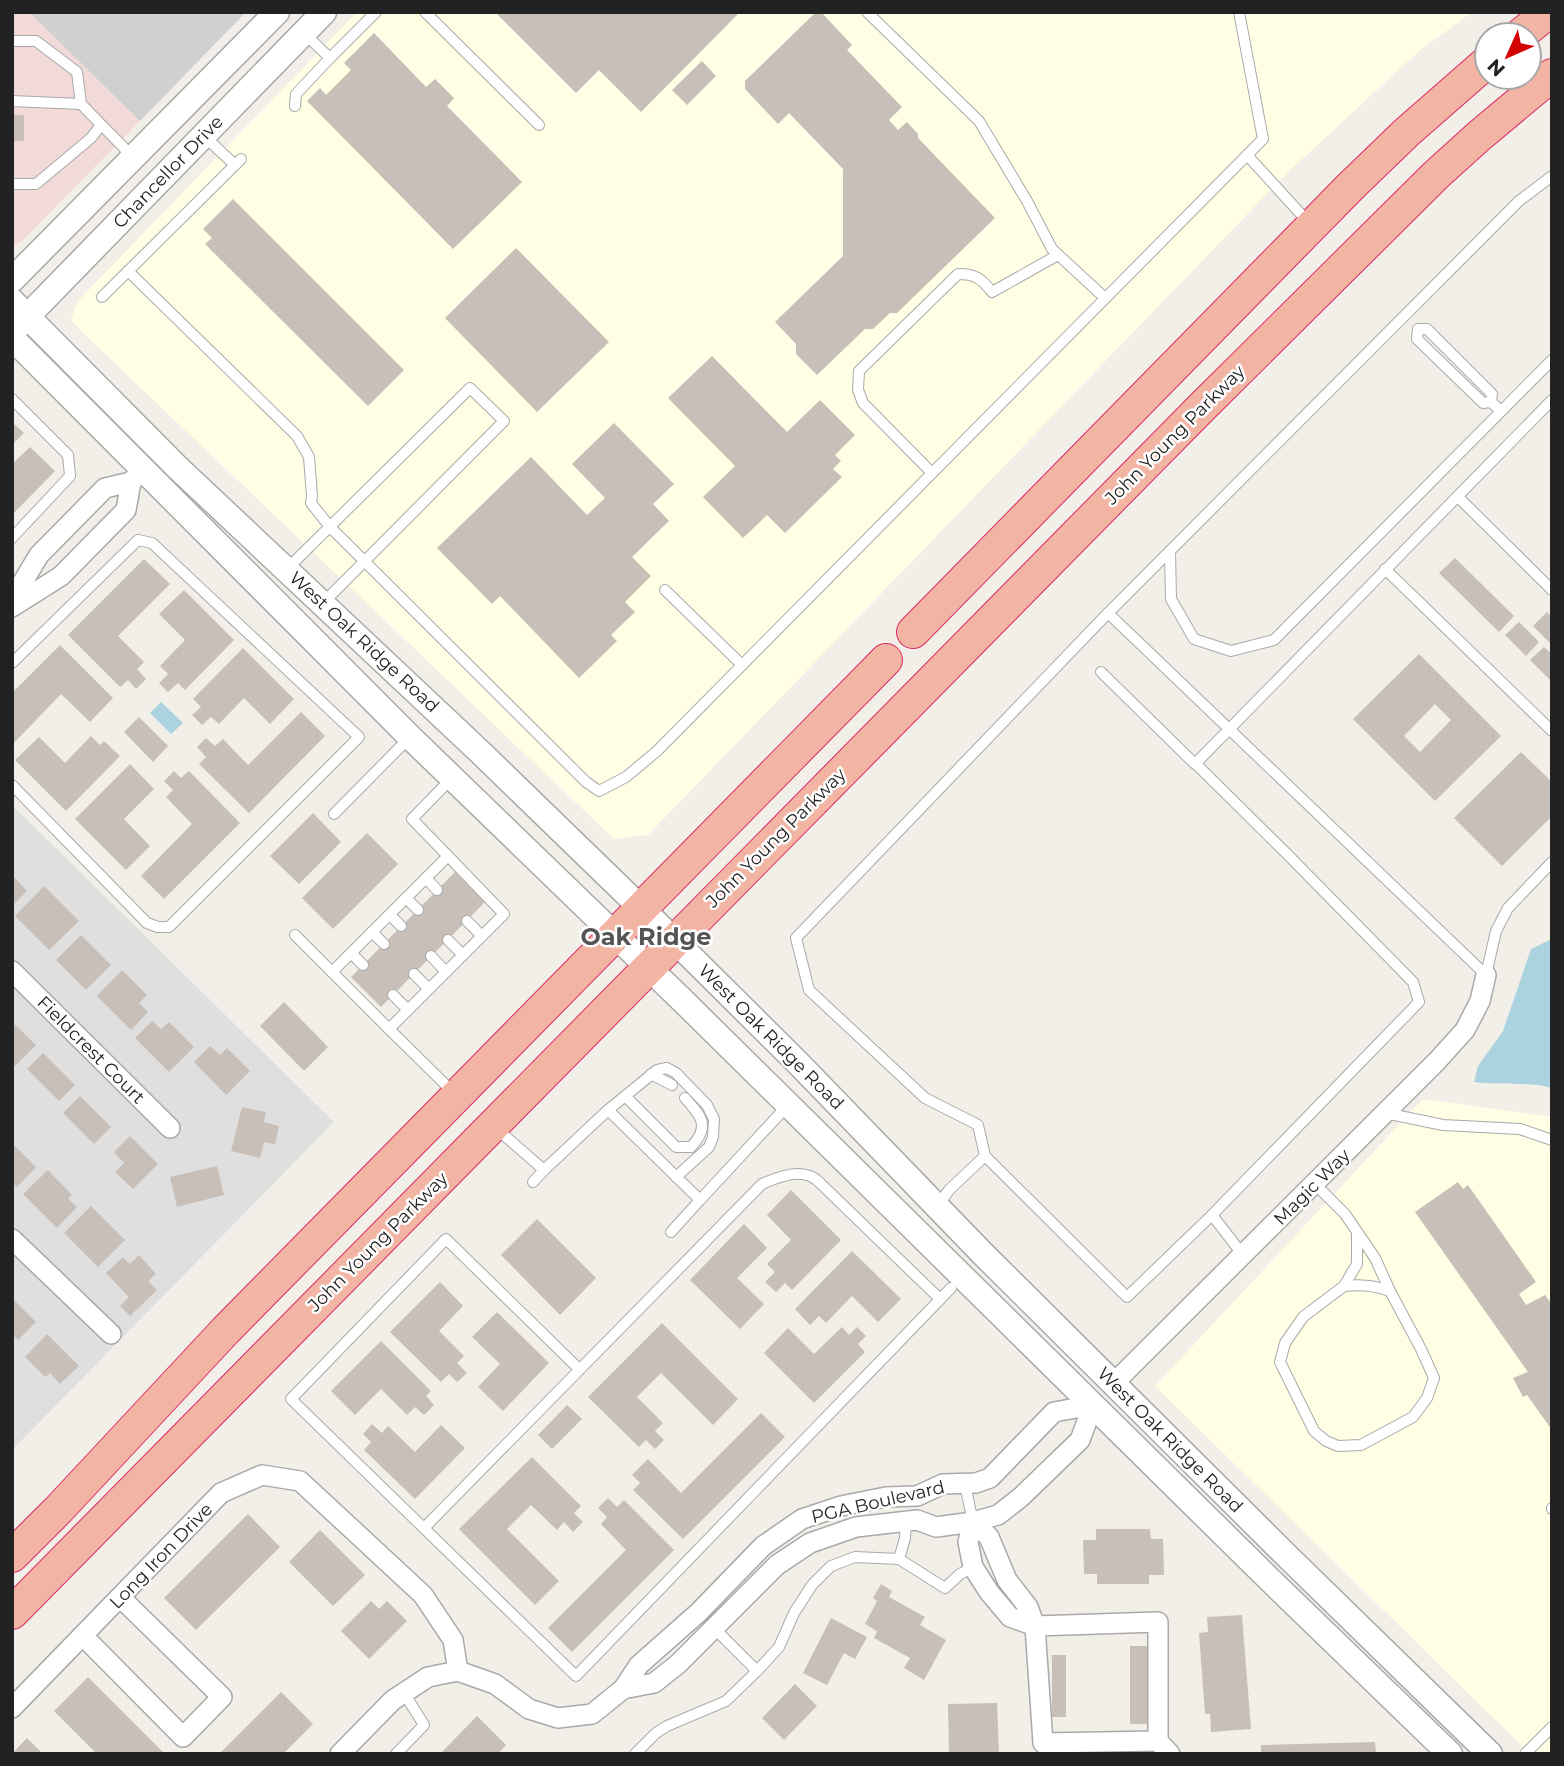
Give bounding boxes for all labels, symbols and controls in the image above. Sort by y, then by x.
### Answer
north arrow [1473,21,1543,91]
text: N [1483,54,1510,81]
street label: Chancellor Drive [108,111,228,233]
street label: John Young Parkway [1100,360,1250,510]
street label: West Oak Ridge Road [284,567,444,717]
street label: John Young Parkway [701,763,851,913]
district label: Oak Ridge [581,922,712,951]
street label: West Oak Ridge Road [694,960,848,1114]
street label: Fieldcrest Court [32,991,150,1109]
street label: Magic Way [1269,1144,1355,1230]
street label: John Young Parkway [303,1167,453,1317]
street label: West Oak Ridge Road [1093,1363,1247,1517]
street label: PGA Boulevard [809,1476,947,1528]
street label: Long Iron Drive [105,1498,217,1614]

